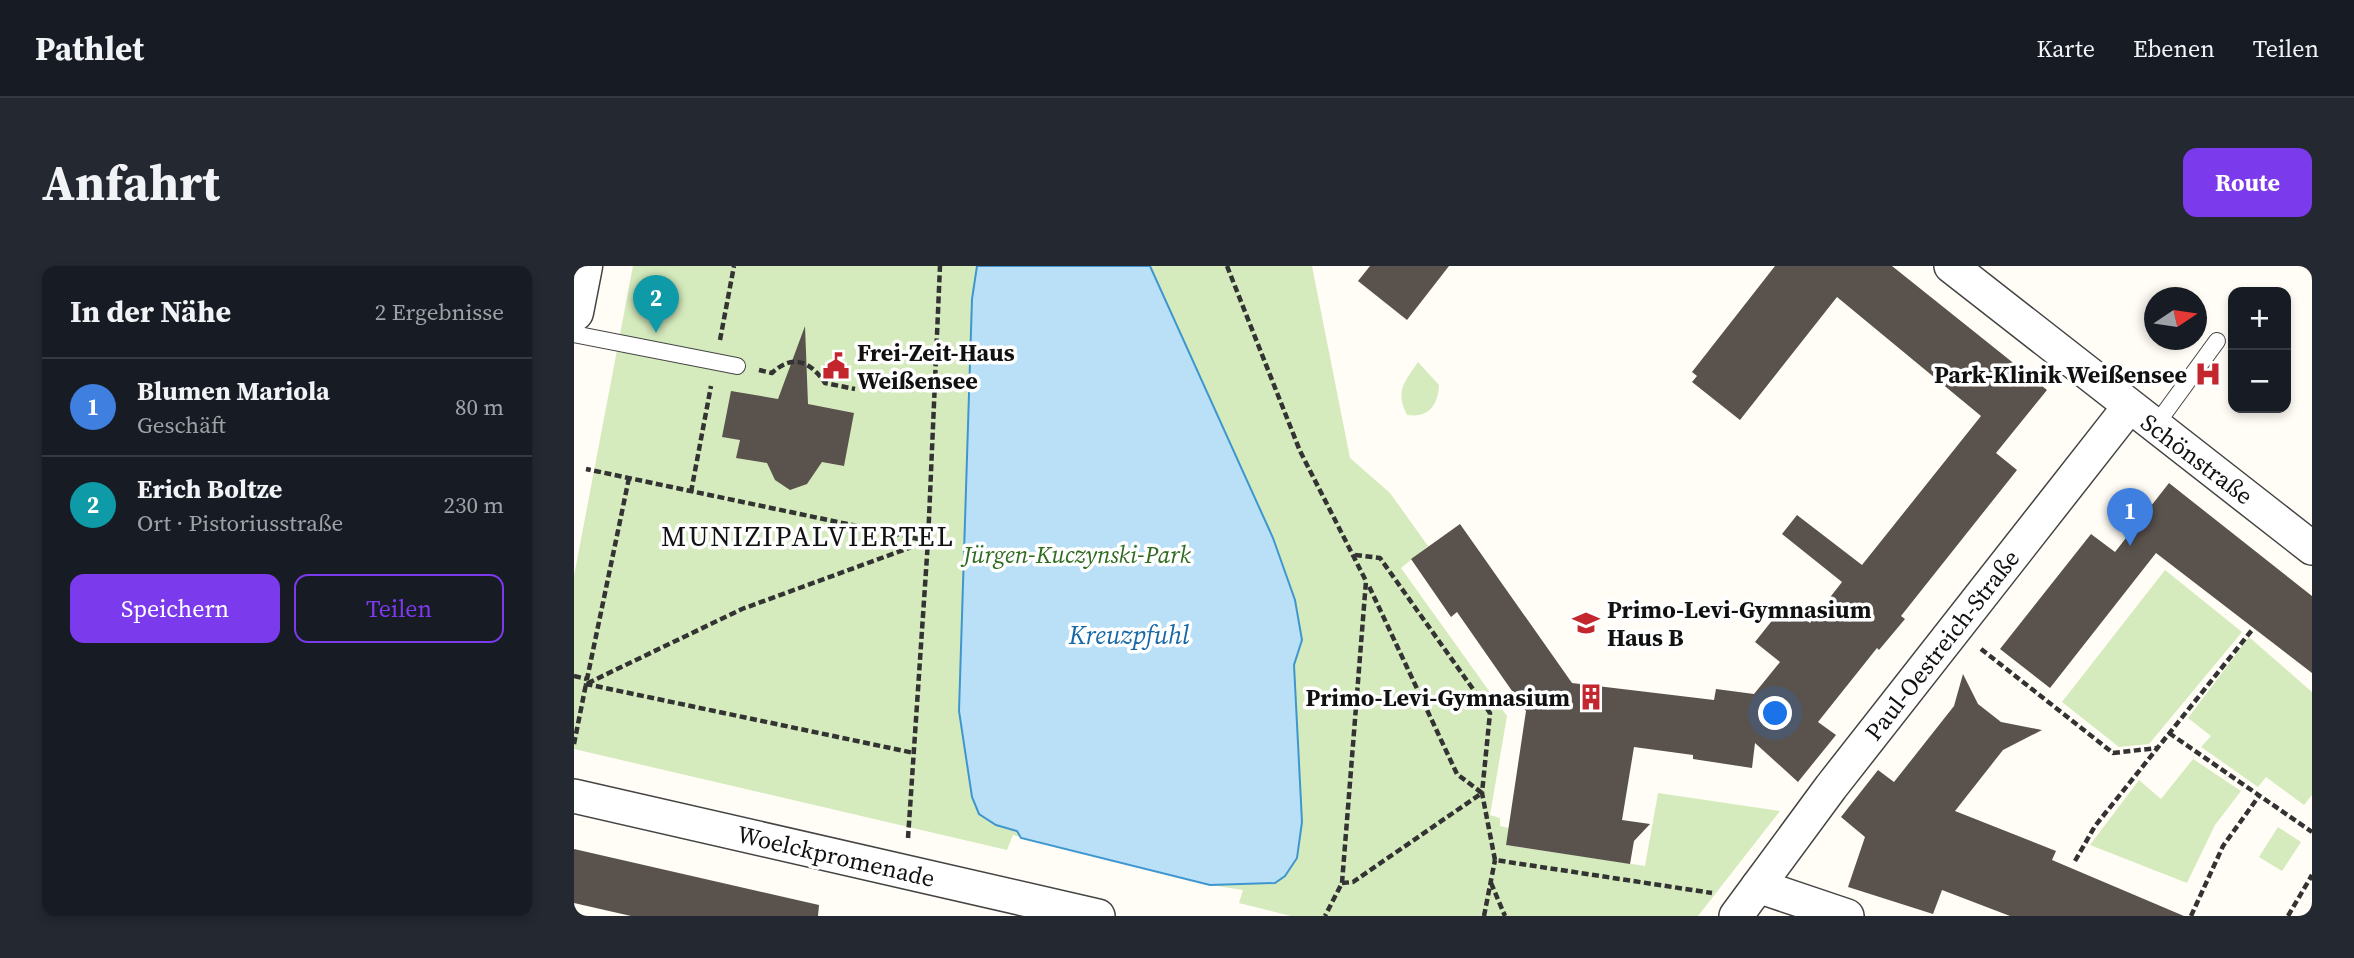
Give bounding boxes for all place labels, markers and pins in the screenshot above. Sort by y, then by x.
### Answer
pin: 2 [633,275,679,333]
place label: Frei-Zeit-Haus Weißensee [857,336,1015,397]
public building icon: Frei-Zeit-Haus Weißensee [821,351,851,381]
place label: Park-Klinik Weißensee [1934,358,2187,391]
hospital icon: Park-Klinik Weißensee [2193,359,2223,389]
pin: 1 [2107,488,2153,546]
place label: Primo-Levi-Gymnasium Haus B [1607,593,1872,654]
school or university icon: Primo-Levi-Gymnasium Haus B [1571,608,1601,638]
place label: Primo-Levi-Gymnasium [1306,681,1570,714]
building icon: Primo-Levi-Gymnasium [1576,682,1606,712]

